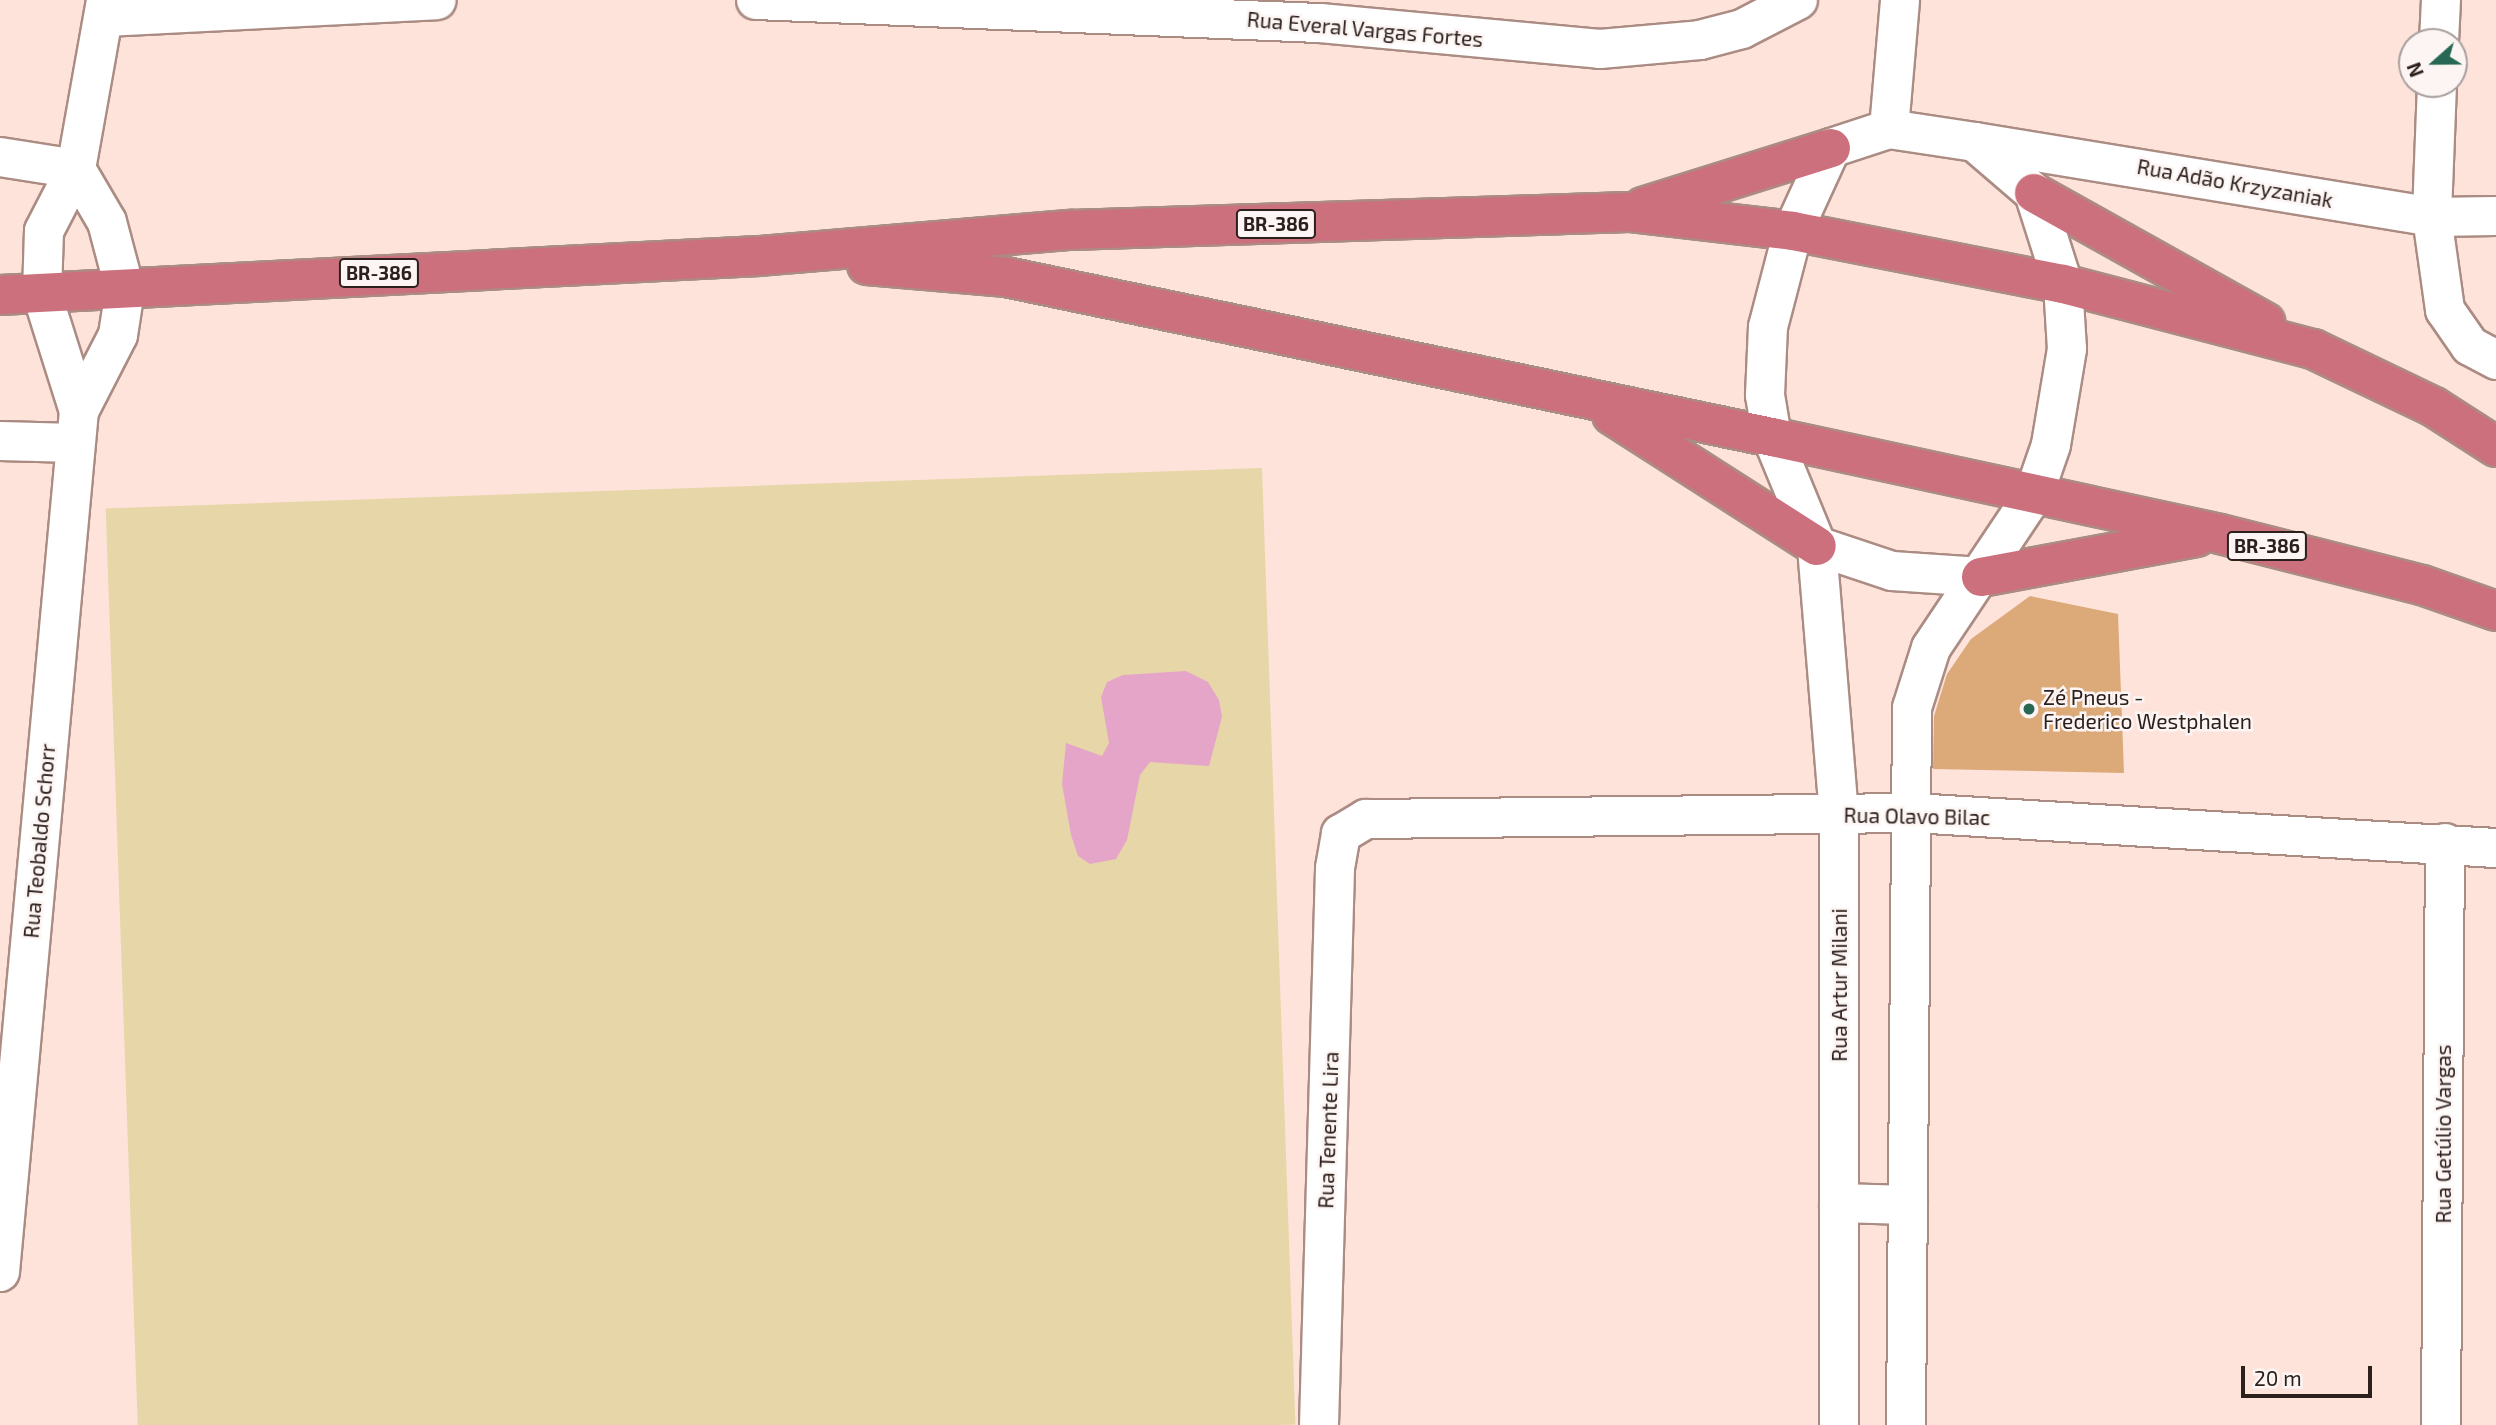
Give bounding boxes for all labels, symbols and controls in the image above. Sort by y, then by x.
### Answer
street label: Rua Everal Vargas Fortes [1245,6,1485,52]
north arrow [2398,28,2468,98]
text: N [2402,59,2428,81]
street label: Rua Adão Krzyzaniak [2135,153,2335,213]
road number: BR-386 [1236,208,1316,240]
road number: BR-386 [339,258,419,288]
road number: BR-386 [2227,530,2307,562]
place label: Zé Pneus - Frederico Westphalen [2043,684,2252,734]
marker: Zé Pneus - Frederico Westphalen [2021,701,2037,717]
street label: Rua Teobaldo Schorr [18,742,60,940]
street label: Rua Olavo Bilac [1843,802,1991,830]
street label: Rua Artur Milani [1826,908,1852,1062]
street label: Rua Getúlio Vargas [2430,1044,2456,1224]
street label: Rua Tenente Lira [1313,1051,1343,1209]
scale bar [2244,1352,2375,1396]
text: 20 m [2254,1365,2302,1390]

